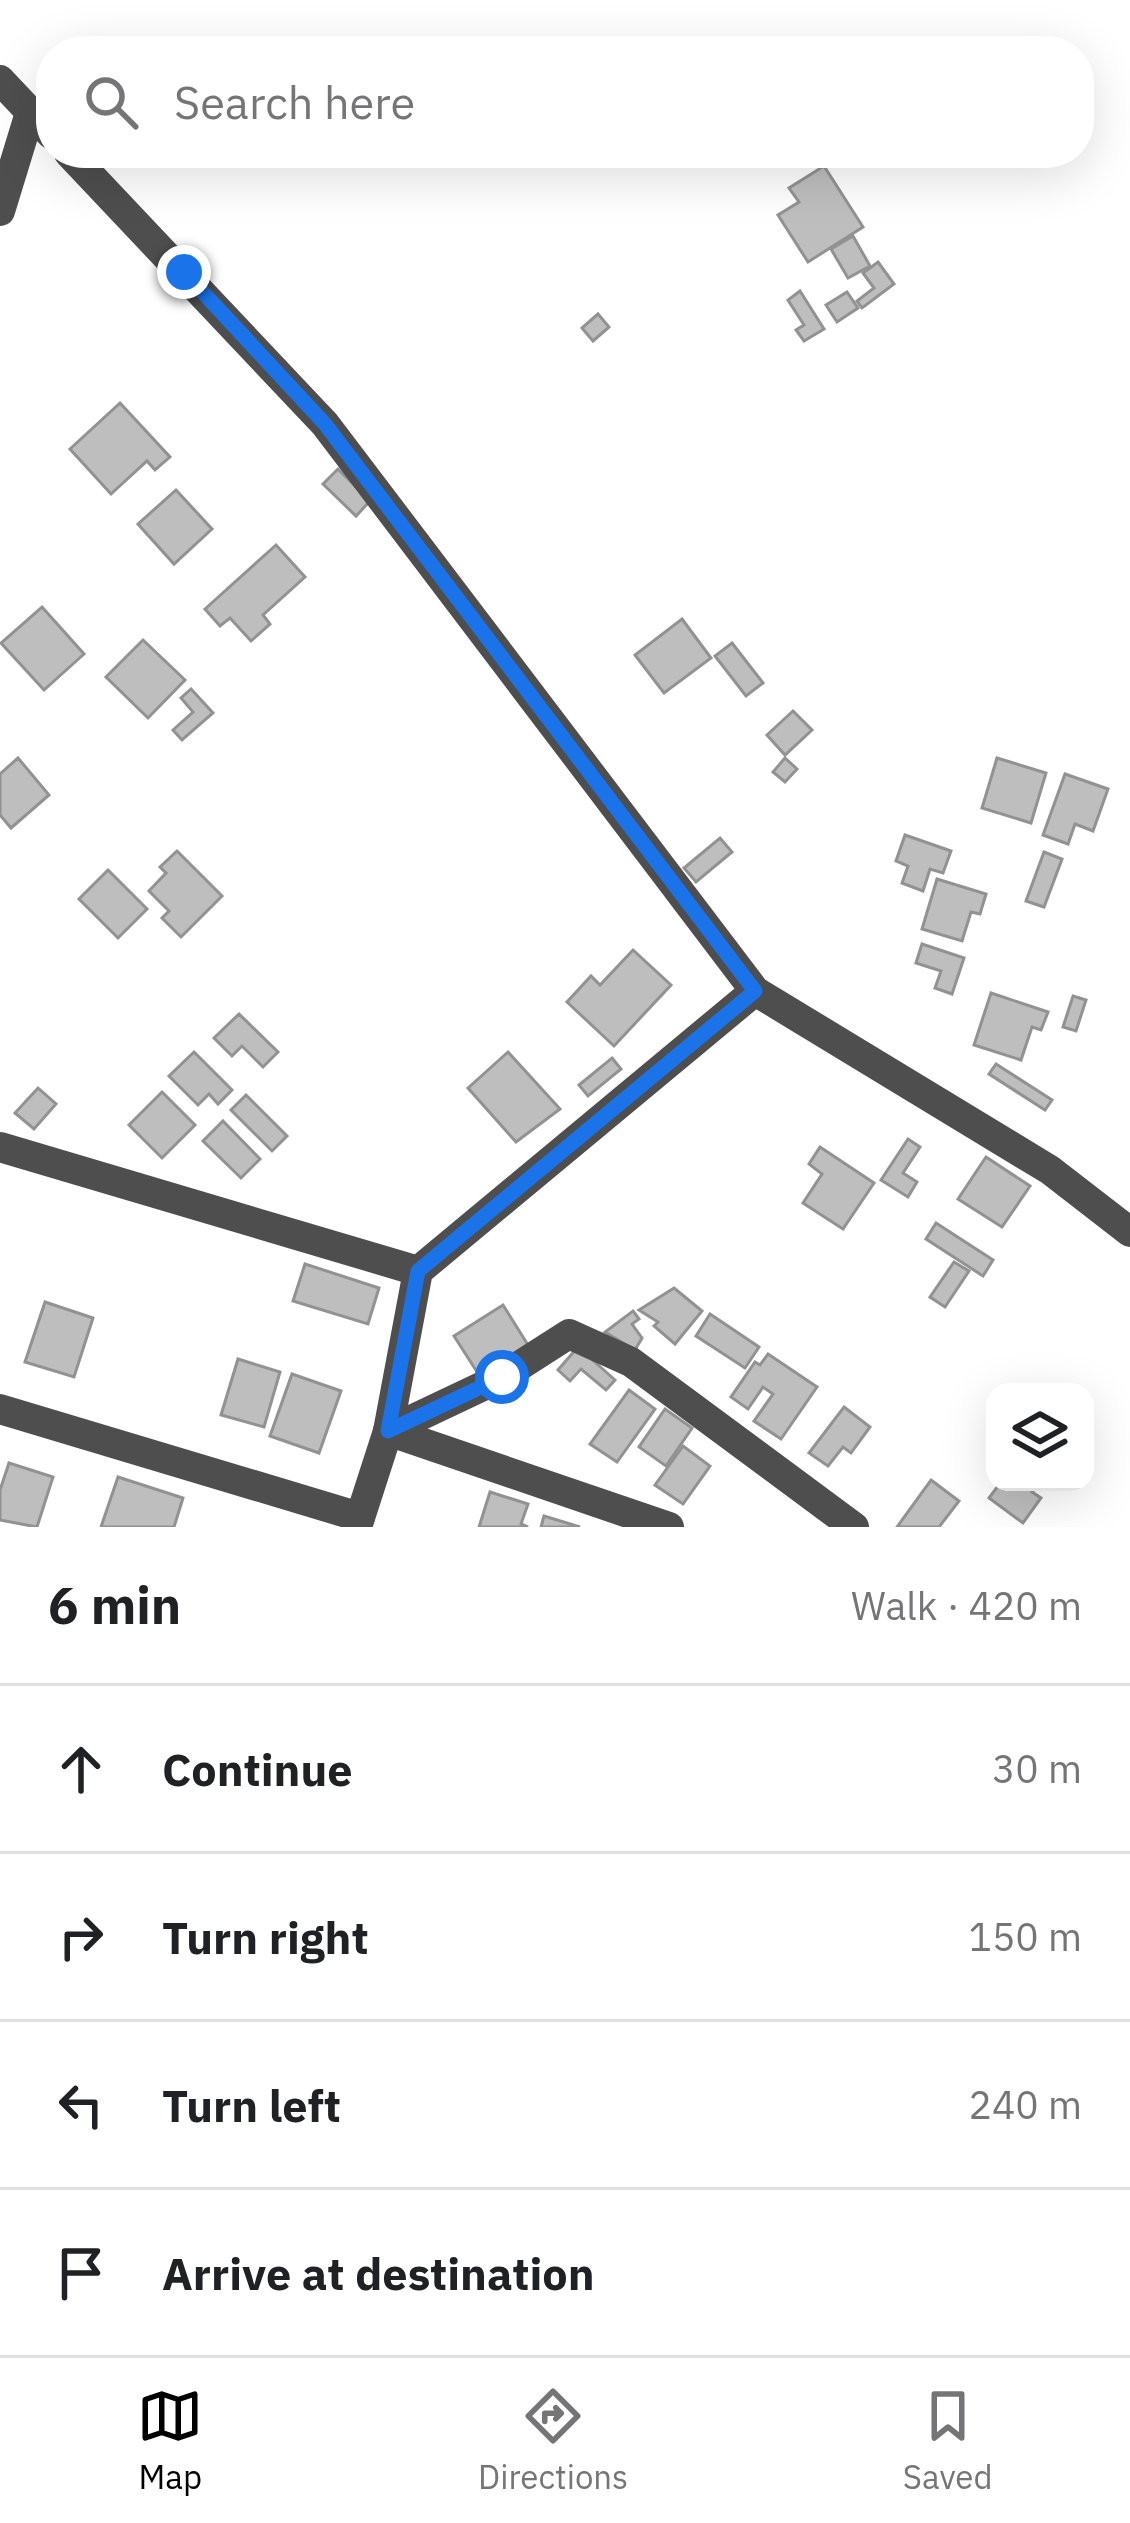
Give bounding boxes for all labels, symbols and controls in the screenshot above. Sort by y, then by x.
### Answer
search box [36,36,1094,168]
icon: search [78,69,144,135]
text: Search here [174,73,415,131]
route end [157,245,211,299]
route start [475,1350,529,1404]
map controls [986,1383,1094,1491]
button: layers [986,1383,1094,1491]
text: 6 min [48,1572,181,1638]
text: Walk · 420 m [851,1580,1082,1631]
icon: ahead [48,1736,114,1802]
text: Continue [162,1740,353,1798]
text: 30 m [992,1743,1082,1794]
icon: right [48,1904,114,1970]
text: Turn right [162,1908,369,1966]
text: 150 m [969,1911,1082,1962]
icon: left [48,2072,114,2138]
text: Turn left [162,2076,341,2134]
text: 240 m [969,2079,1082,2130]
icon: arrive [48,2240,114,2306]
text: Arrive at destination [162,2244,595,2302]
tab: Map [137,2383,203,2498]
tab: Directions [478,2383,628,2498]
tab: Saved [903,2383,993,2498]

